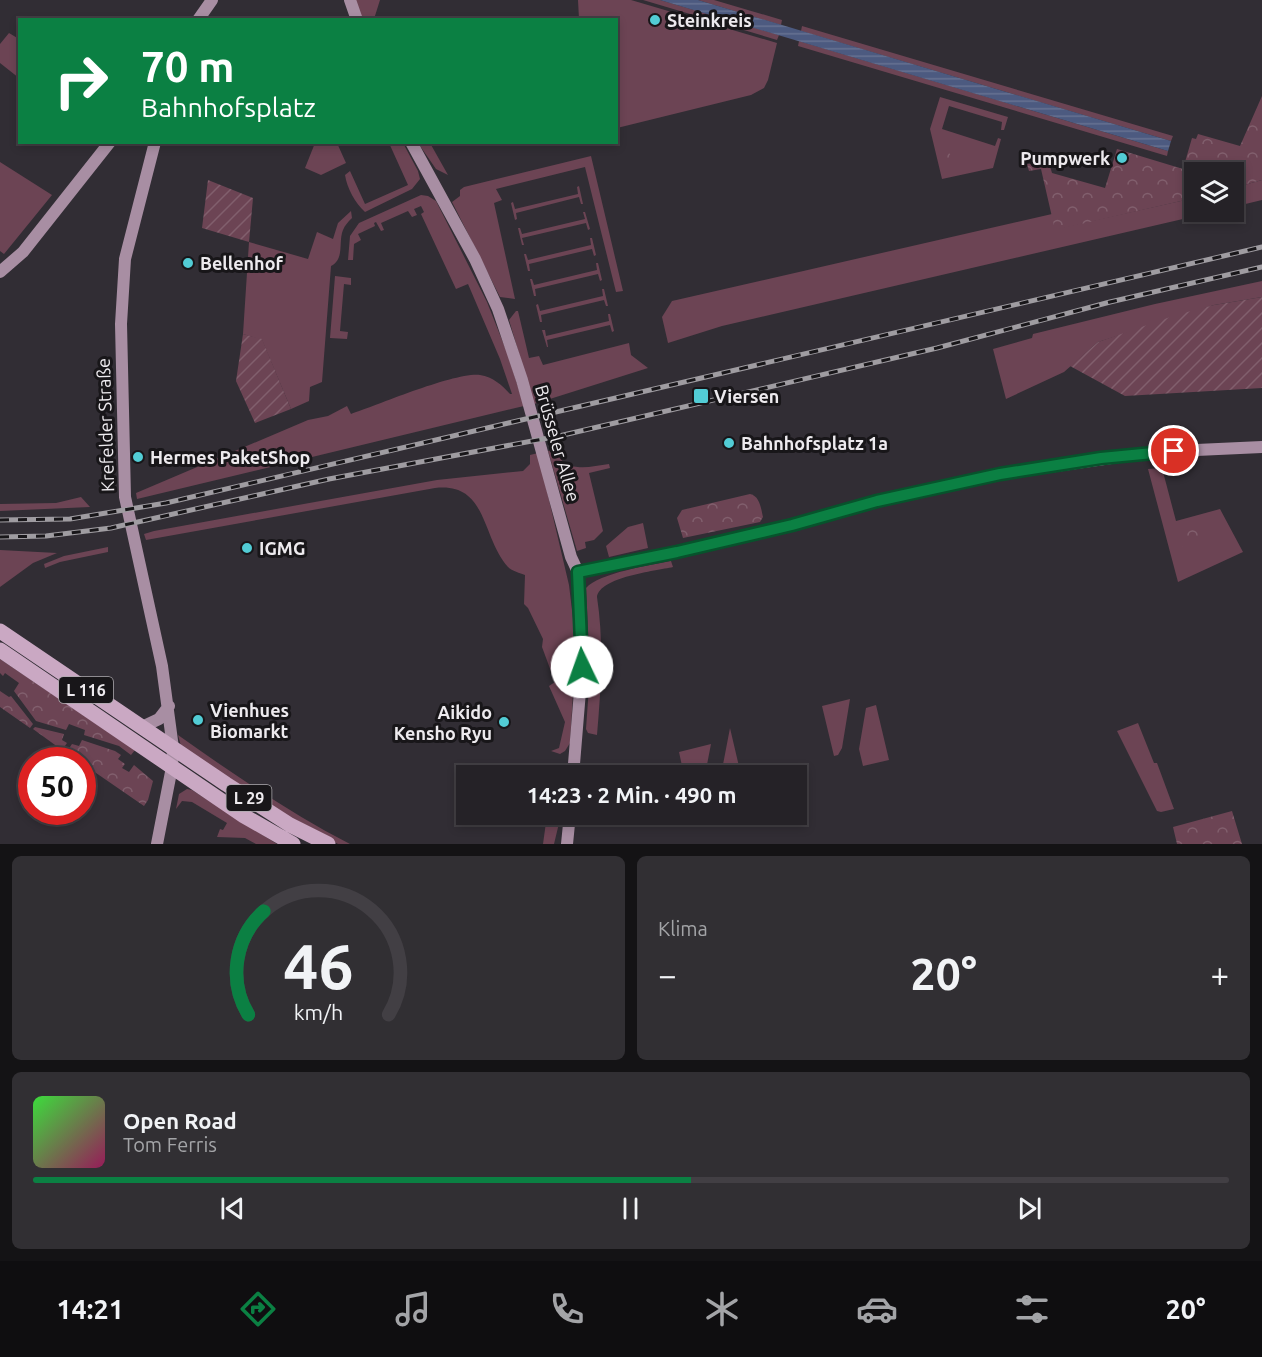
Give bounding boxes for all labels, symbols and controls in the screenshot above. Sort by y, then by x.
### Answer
place label: Steinkreis [667,10,752,30]
marker: Steinkreis [648,13,662,27]
icon: right [42,42,120,120]
text: 70 m [141,43,235,90]
text: Bahnhofsplatz [141,92,316,122]
place label: Pumpwerk [1020,148,1110,168]
marker: Pumpwerk [1115,151,1129,165]
map controls [1184,162,1244,222]
button: layers [1184,162,1244,222]
place label: Bellenhof [200,253,283,273]
marker: Bellenhof [181,256,195,270]
street label: Krefelder Straße [93,358,117,492]
street label: Brüsseler Allee [532,382,584,504]
place label: Viersen [714,386,779,406]
marker: Viersen [692,387,710,405]
pin [1148,425,1199,476]
place label: Bahnhofsplatz 1a [741,433,888,453]
icon: arrive [1157,434,1190,467]
marker: Bahnhofsplatz 1a [722,436,736,450]
place label: Hermes PaketShop [150,447,310,467]
marker: Hermes PaketShop [131,450,145,464]
place label: IGMG [259,538,305,558]
marker: IGMG [240,541,254,555]
position arrow [550,635,614,699]
road number: L 116 [59,677,113,703]
place label: Vienhues Biomarkt [210,700,289,741]
place label: Aikido Kensho Ryu [394,702,492,743]
marker: Vienhues Biomarkt [191,713,205,727]
marker: Aikido Kensho Ryu [497,715,511,729]
speed limit sign: 50 [18,747,96,825]
text: 14:23 · 2 Min. · 490 m [527,782,736,807]
road number: L 29 [226,785,272,811]
text: Klima [658,917,708,940]
text: 46 [283,931,354,1001]
text: 20° [910,948,977,999]
text: − [658,956,677,993]
text: + [1210,956,1229,993]
text: km/h [294,1000,343,1024]
text: Open Road [123,1108,237,1133]
text: Tom Ferris [123,1133,217,1156]
icon: previous [216,1192,249,1225]
icon: pause [614,1192,647,1225]
icon: next [1013,1192,1046,1225]
icon: directions [237,1288,279,1330]
icon: music [392,1288,434,1330]
icon: phone [546,1288,588,1330]
icon: climate [701,1288,743,1330]
icon: car [856,1288,898,1330]
icon: filters [1011,1288,1053,1330]
text: 14:21 [56,1294,124,1324]
text: 20° [1166,1294,1206,1324]

